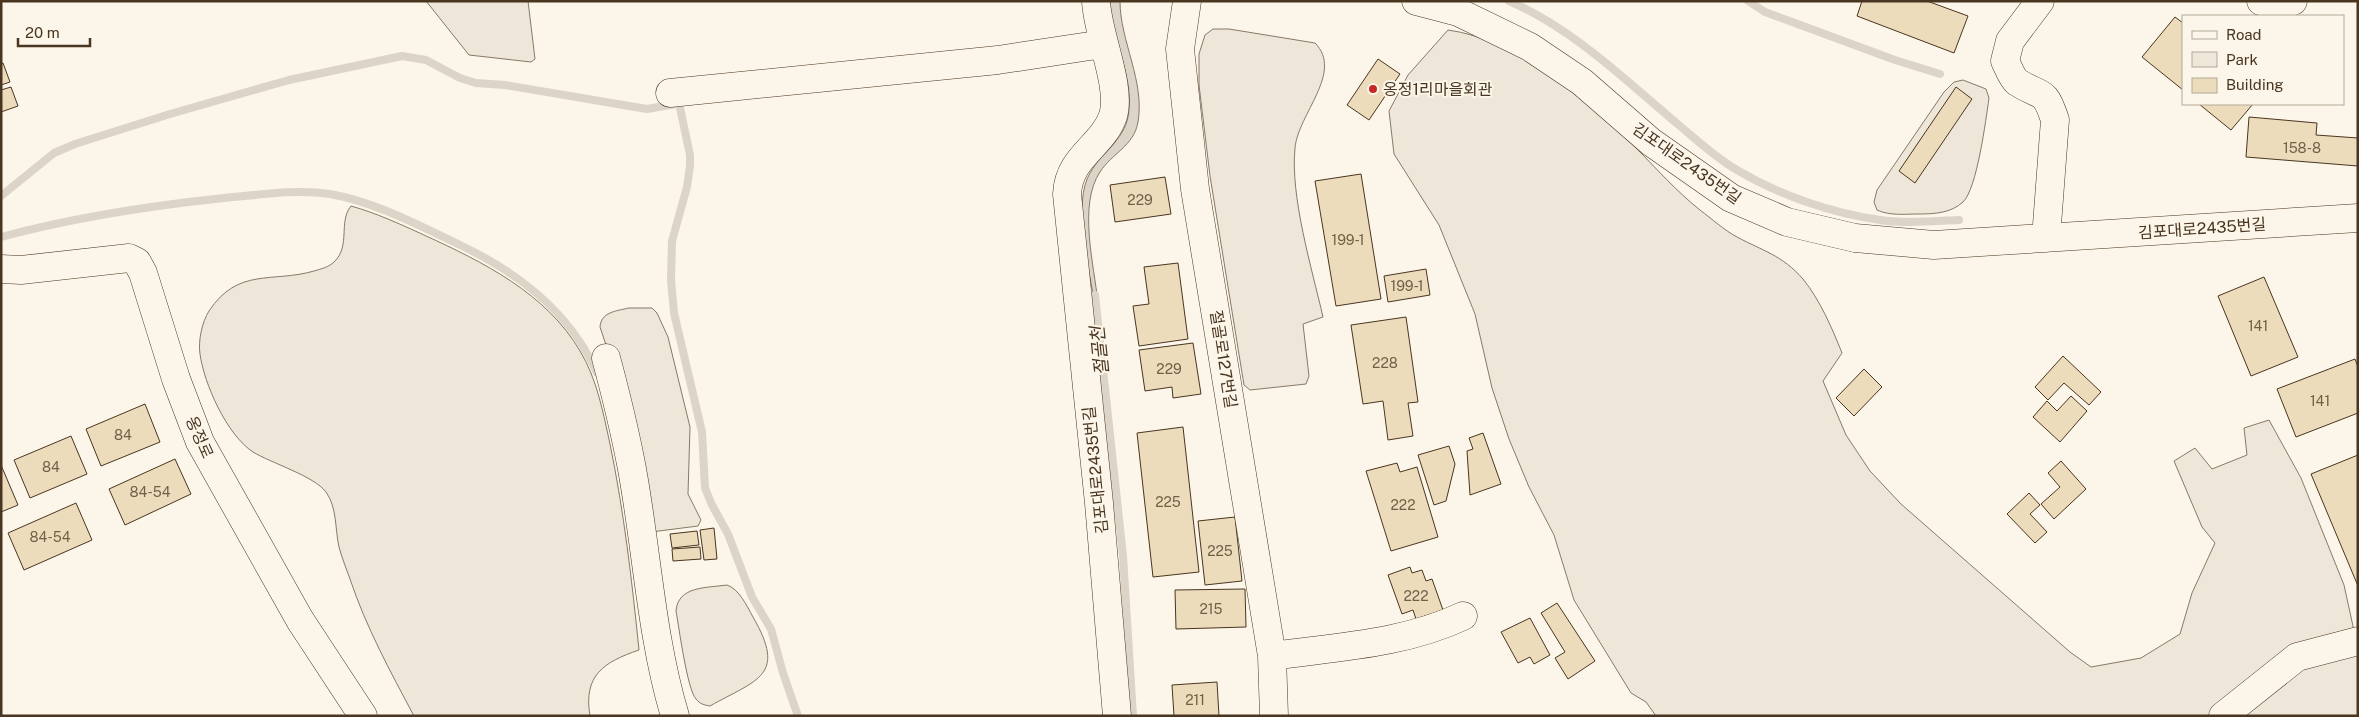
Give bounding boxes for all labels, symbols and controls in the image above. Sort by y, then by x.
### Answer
scale bar [18,15,90,47]
legend [2182,15,2344,105]
text: 20 m [25,24,60,41]
text: Road [2226,26,2262,43]
text: Park [2226,51,2258,68]
text: Building [2226,76,2284,93]
place label: 옹정1리마을회관 [1383,80,1493,99]
marker: 옹정1리마을회관 [1367,83,1379,95]
street label: 김포대로2435번길 [1629,119,1745,208]
house number: 158-8 [2283,140,2321,156]
house number: 229 [1127,192,1153,208]
street label: 김포대로2435번길 [2137,215,2267,242]
house number: 199-1 [1331,232,1365,248]
house number: 199-1 [1390,278,1424,294]
street label: 절골로127번길 [1206,309,1241,410]
house number: 141 [2248,318,2268,334]
water label: 절골천 [1086,323,1113,377]
house number: 228 [1372,355,1398,371]
house number: 229 [1156,361,1182,377]
house number: 141 [2310,393,2330,409]
street label: 김포대로2435번길 [1079,405,1112,535]
street label: 옹정로 [182,413,217,461]
house number: 84 [114,427,132,443]
house number: 84 [42,459,60,475]
house number: 84-54 [130,484,171,500]
house number: 225 [1155,494,1181,510]
house number: 222 [1390,497,1416,513]
house number: 84-54 [30,529,71,545]
house number: 225 [1207,543,1233,559]
house number: 222 [1403,588,1429,604]
house number: 215 [1199,601,1223,617]
house number: 211 [1185,692,1205,708]

